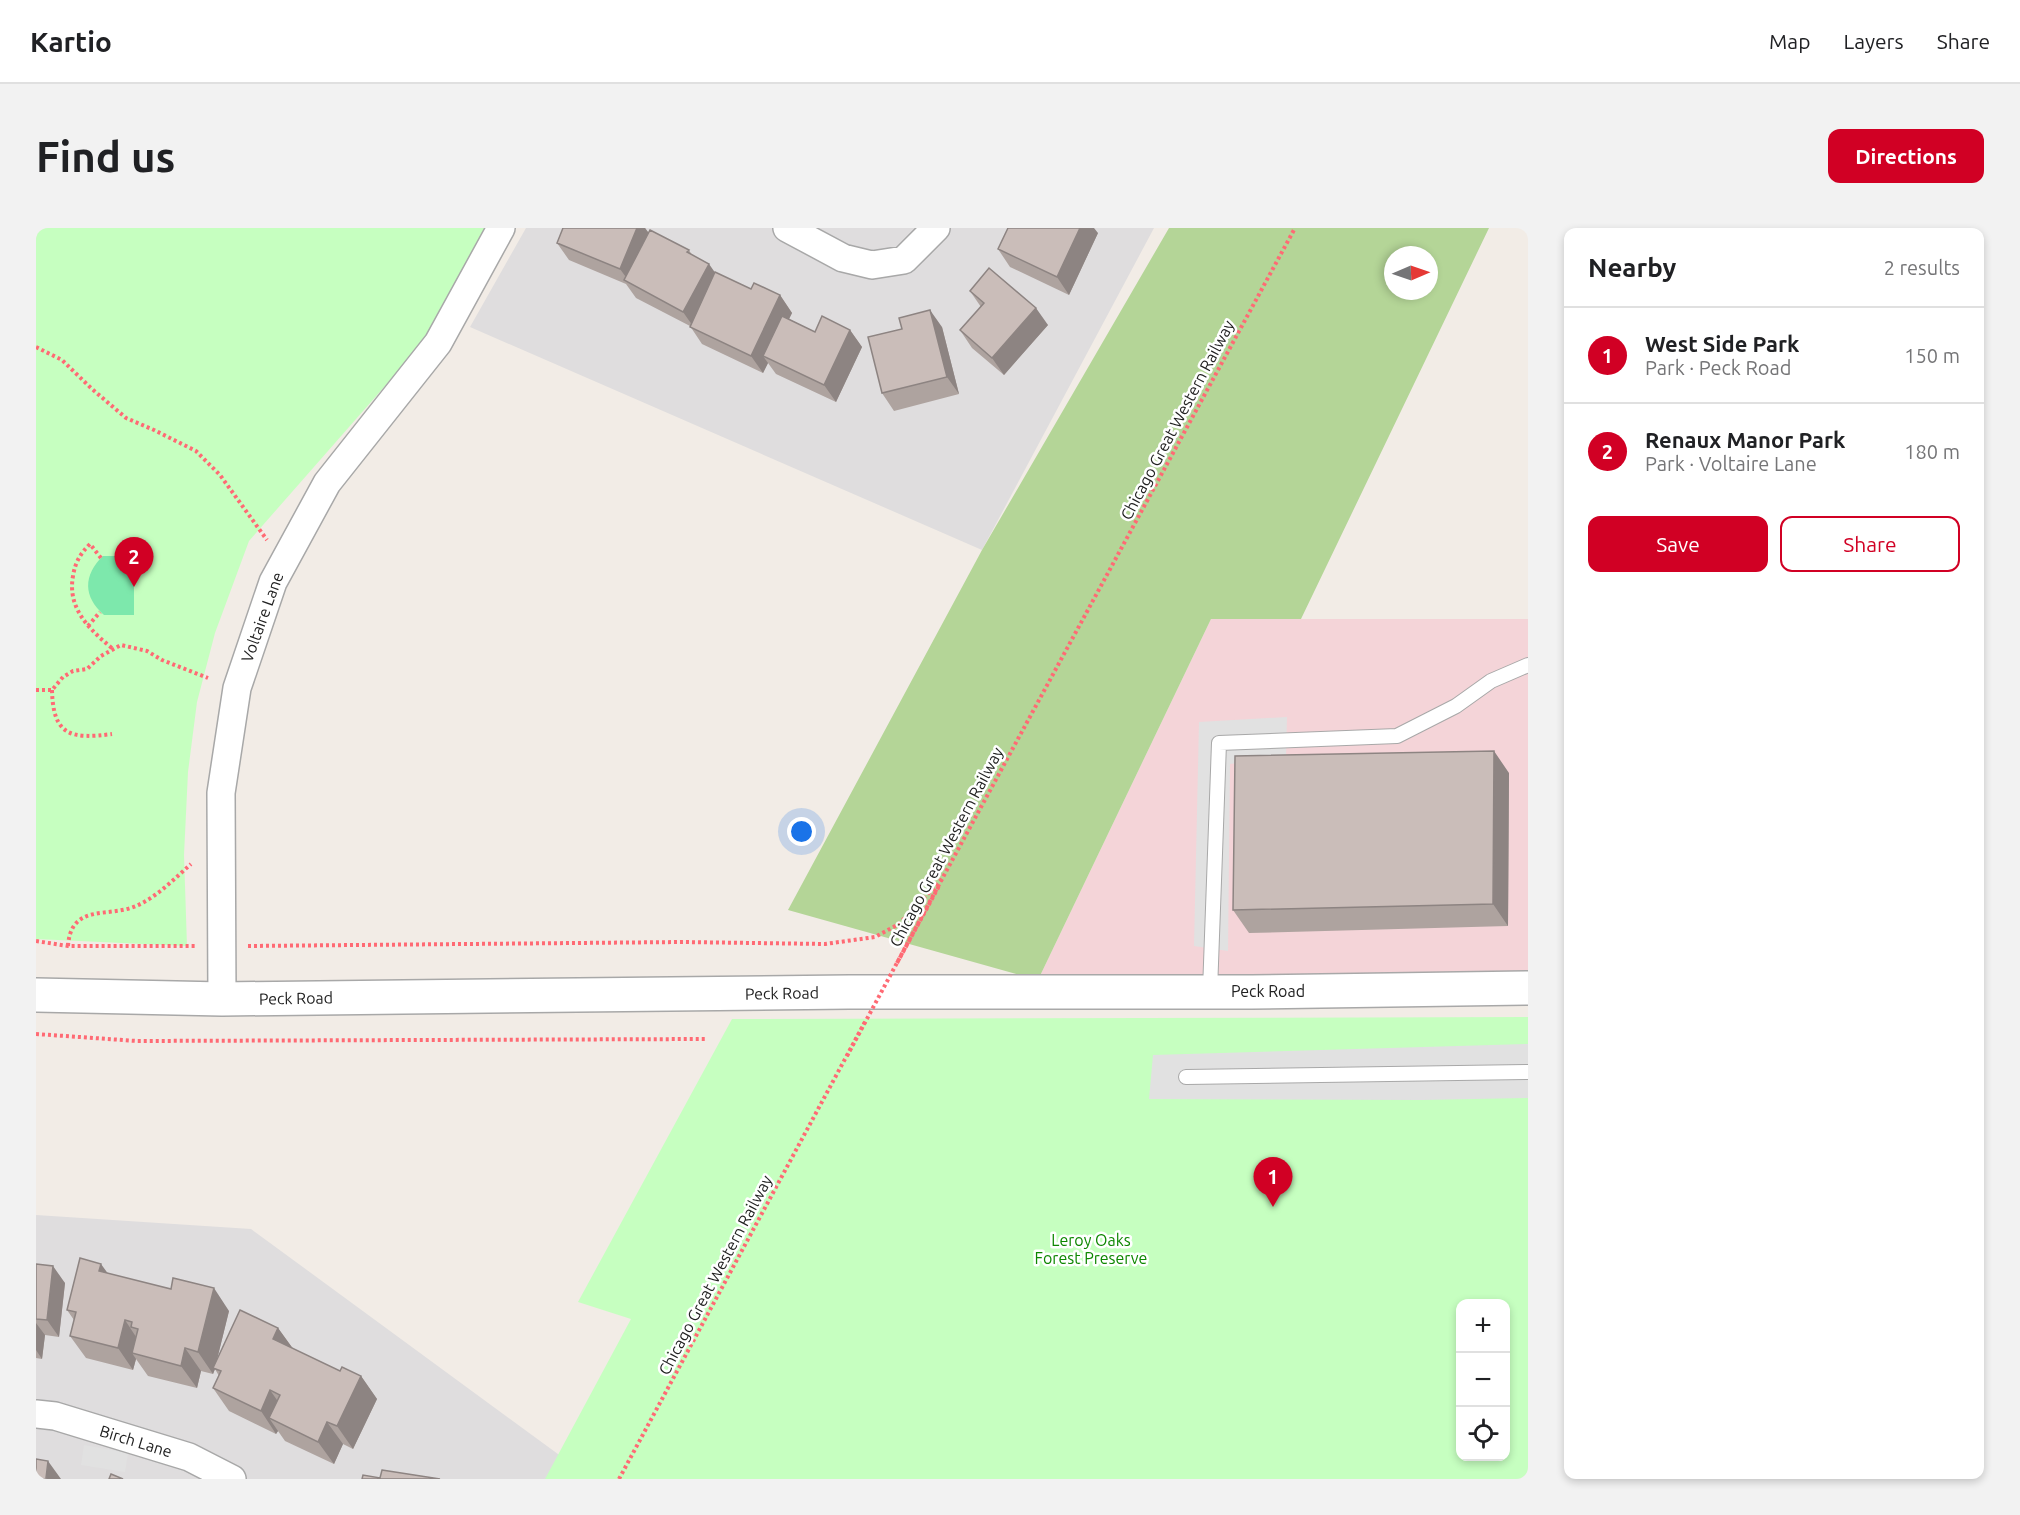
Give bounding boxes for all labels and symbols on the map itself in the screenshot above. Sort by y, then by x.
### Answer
north arrow [1384,246,1438,300]
street label: Chicago Great Western Railway [1117,317,1237,523]
pin: 2 [114,538,154,587]
street label: Voltaire Lane [237,570,287,664]
street label: Chicago Great Western Railway [886,744,1006,950]
your location [787,817,816,846]
street label: Peck Road [1231,982,1305,1000]
street label: Peck Road [745,983,819,1003]
street label: Peck Road [259,988,333,1008]
pin: 1 [1254,1158,1292,1207]
street label: Chicago Great Western Railway [655,1172,775,1378]
park label: Leroy Oaks Forest Preserve [1035,1231,1147,1267]
street label: Birch Lane [98,1421,174,1461]

